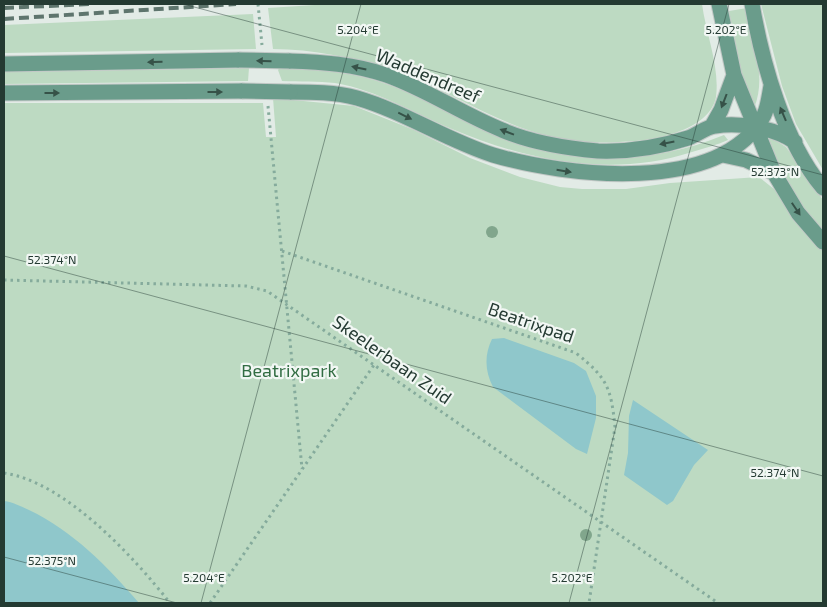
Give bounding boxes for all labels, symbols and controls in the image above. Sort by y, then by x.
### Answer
text: 5.204°E [337,22,379,36]
text: 5.202°E [706,22,747,36]
street label: Waddendreef [373,43,485,107]
one-way arrow [256,57,272,65]
one-way arrow [147,58,163,66]
one-way arrow [351,64,366,72]
one-way arrow [207,87,223,95]
one-way arrow [45,89,61,97]
one-way arrow [720,94,728,108]
one-way arrow [779,107,787,121]
one-way arrow [397,111,412,120]
one-way arrow [500,128,515,135]
one-way arrow [659,139,675,147]
text: 52.373°N [751,164,799,178]
one-way arrow [556,167,572,175]
one-way arrow [791,202,801,216]
text: 52.374°N [28,252,76,266]
street label: Beatrixpad [485,297,577,347]
street label: Skeelerbaan Zuid [329,310,456,408]
park label: Beatrixpark [241,359,337,381]
text: 52.374°N [751,465,799,479]
text: 52.375°N [28,553,76,567]
text: 5.204°E [183,570,225,584]
text: 5.202°E [552,570,593,584]

